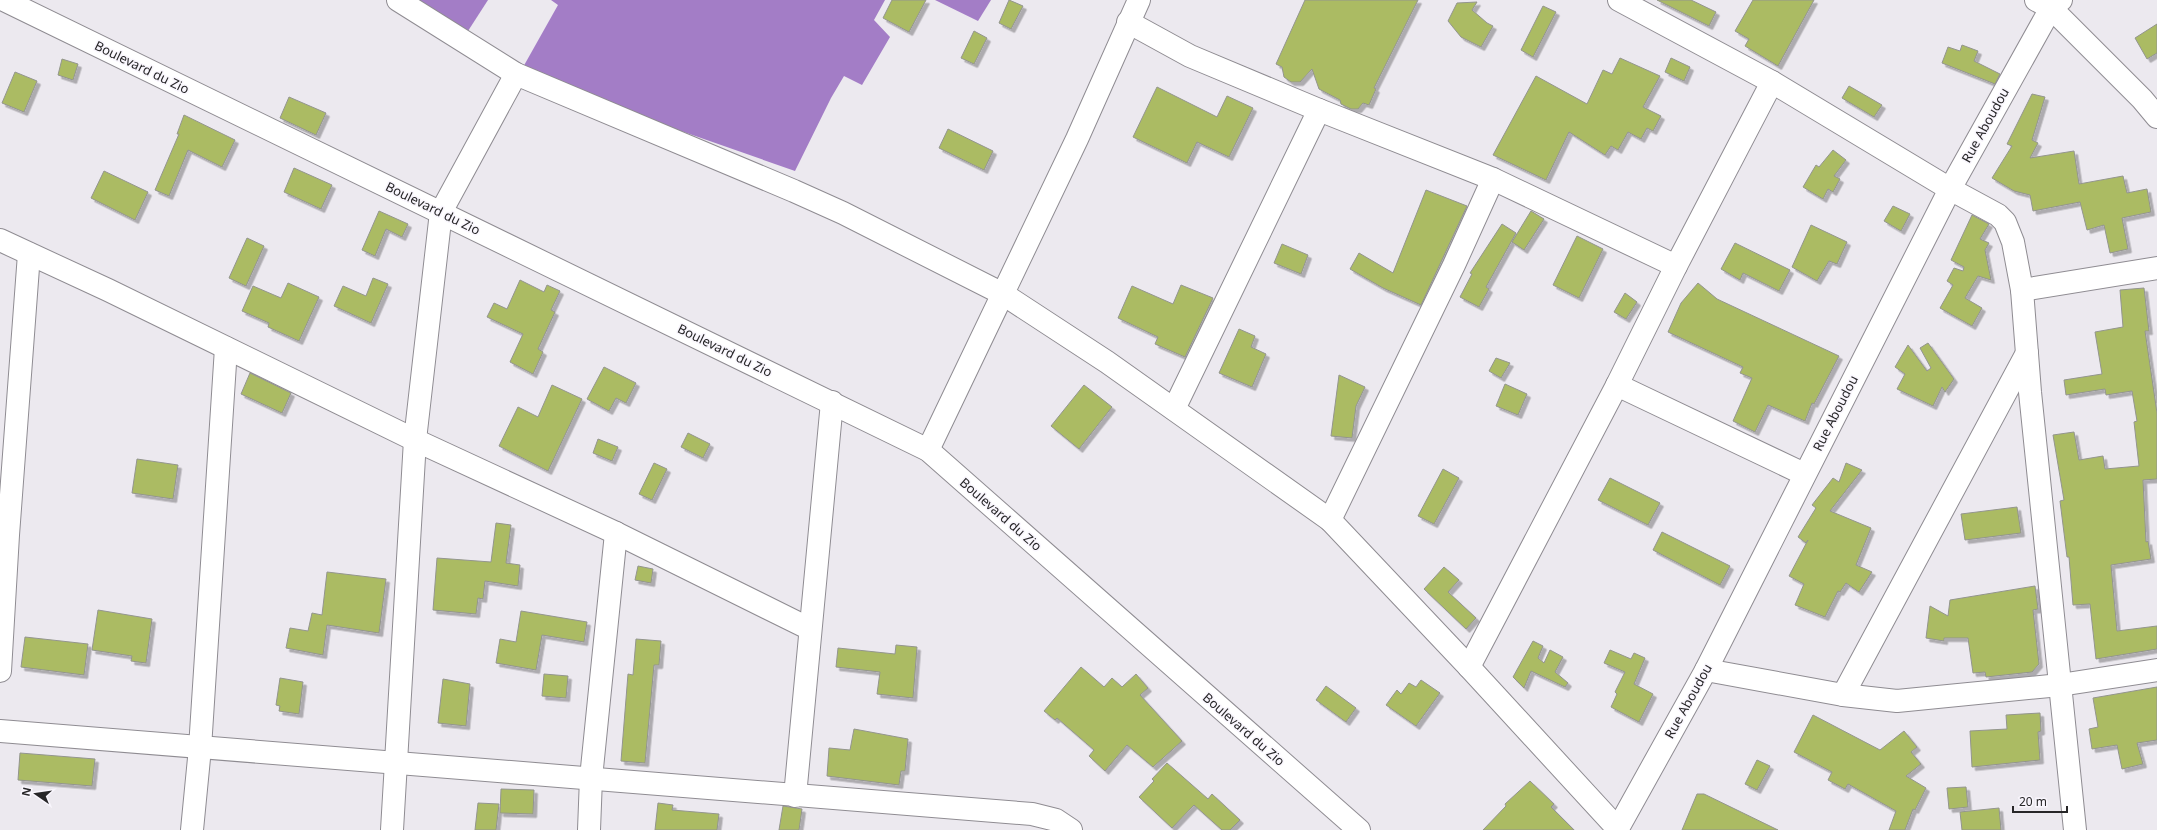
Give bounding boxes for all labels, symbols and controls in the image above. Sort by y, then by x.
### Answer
street label: Boulevard du Zio [92,36,192,98]
street label: Rue Aboudou [1957,84,2013,166]
street label: Boulevard du Zio [383,177,483,239]
street label: Boulevard du Zio [675,319,775,381]
street label: Rue Aboudou [1808,372,1862,454]
street label: Boulevard du Zio [956,473,1046,555]
street label: Rue Aboudou [1660,660,1716,742]
street label: Boulevard du Zio [1199,688,1289,770]
north arrow [16,774,56,814]
text: N [17,786,34,798]
scale bar [2013,788,2067,814]
text: 20 m [2019,793,2047,810]

